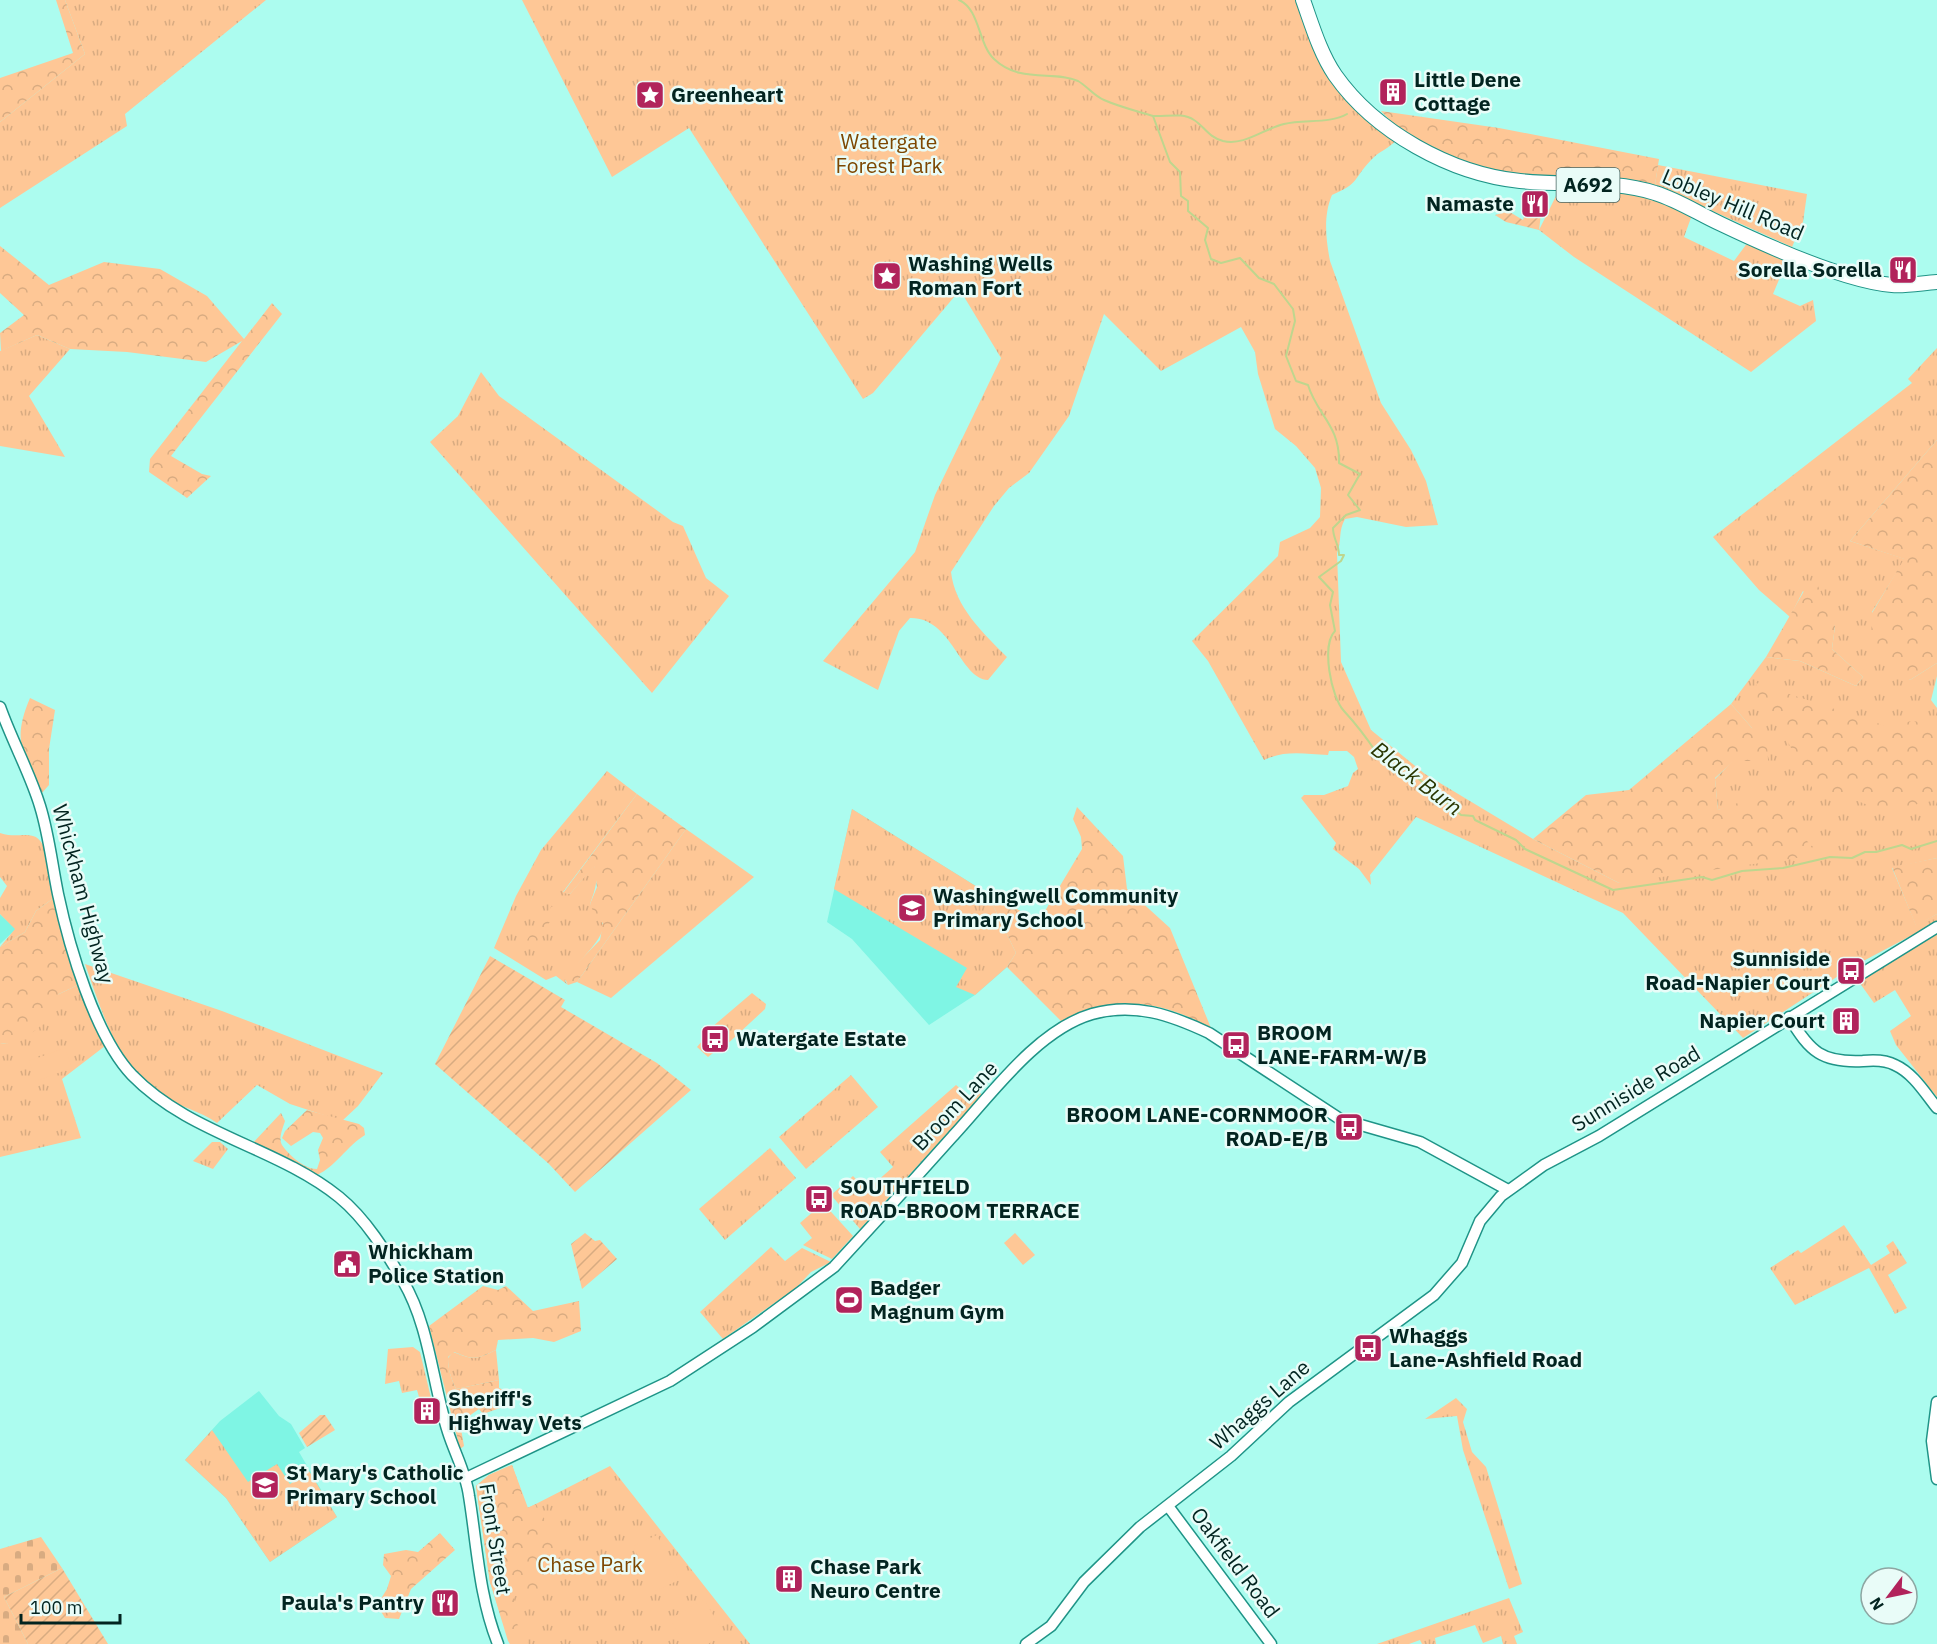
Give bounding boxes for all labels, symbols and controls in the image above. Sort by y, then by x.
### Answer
place label: Little Dene Cottage [1414,65,1521,117]
building icon: Little Dene Cottage [1377,76,1409,108]
place icon: Greenheart [634,79,666,111]
place label: Greenheart [671,80,783,108]
park label: Watergate Forest Park [835,127,943,179]
street label: Lobley Hill Road [1658,162,1809,247]
road number: A692 [1556,168,1620,202]
restaurant icon: Namaste [1519,188,1551,220]
place label: Namaste [1426,189,1514,217]
place label: Washing Wells Roman Fort [908,249,1053,301]
restaurant icon: Sorella Sorella [1887,254,1919,286]
place label: Sorella Sorella [1738,255,1882,283]
place icon: Washing Wells Roman Fort [871,260,903,292]
water label: Black Burn [1366,734,1468,821]
street label: Whickham Highway [47,801,121,987]
place label: Washingwell Community Primary School [933,881,1179,933]
school or university icon: Washingwell Community Primary School [896,892,928,924]
place label: Sunniside Road-Napier Court [1645,944,1830,996]
bus stop icon: Sunniside Road-Napier Court [1835,955,1867,987]
building icon: Napier Court [1830,1005,1862,1037]
place label: Napier Court [1699,1006,1825,1034]
place label: BROOM LANE-FARM-W/B [1257,1018,1427,1070]
bus stop icon: Watergate Estate [699,1023,731,1055]
place label: Watergate Estate [736,1024,907,1052]
bus stop icon: BROOM LANE-FARM-W/B [1220,1029,1252,1061]
street label: Sunniside Road [1566,1039,1705,1138]
street label: Broom Lane [905,1054,1003,1156]
place label: BROOM LANE-CORNMOOR ROAD-E/B [1066,1100,1328,1152]
bus stop icon: BROOM LANE-CORNMOOR ROAD-E/B [1333,1111,1365,1143]
place label: SOUTHFIELD ROAD-BROOM TERRACE [840,1172,1080,1224]
bus stop icon: SOUTHFIELD ROAD-BROOM TERRACE [803,1183,835,1215]
place label: Whickham Police Station [368,1237,504,1289]
public building icon: Whickham Police Station [331,1248,363,1280]
place label: Badger Magnum Gym [870,1273,1005,1325]
sports icon: Badger Magnum Gym [833,1284,865,1316]
place label: Whaggs Lane-Ashfield Road [1389,1321,1582,1373]
bus stop icon: Whaggs Lane-Ashfield Road [1352,1332,1384,1364]
street label: Whaggs Lane [1203,1353,1315,1456]
place label: Sheriff's Highway Vets [448,1384,582,1436]
building icon: Sheriff's Highway Vets [411,1395,443,1427]
place label: St Mary's Catholic Primary School [286,1458,464,1510]
school or university icon: St Mary's Catholic Primary School [249,1469,281,1501]
street label: Front Street [473,1481,519,1597]
street label: Oakfield Road [1185,1501,1287,1623]
park label: Chase Park [537,1550,643,1578]
place label: Chase Park Neuro Centre [810,1552,941,1604]
building icon: Chase Park Neuro Centre [773,1563,805,1595]
north arrow [1859,1566,1919,1626]
scale bar [21,1587,120,1625]
restaurant icon: Paula's Pantry [429,1587,461,1619]
place label: Paula's Pantry [281,1588,425,1616]
text: N [1865,1594,1888,1614]
text: 100 m [30,1596,82,1619]

